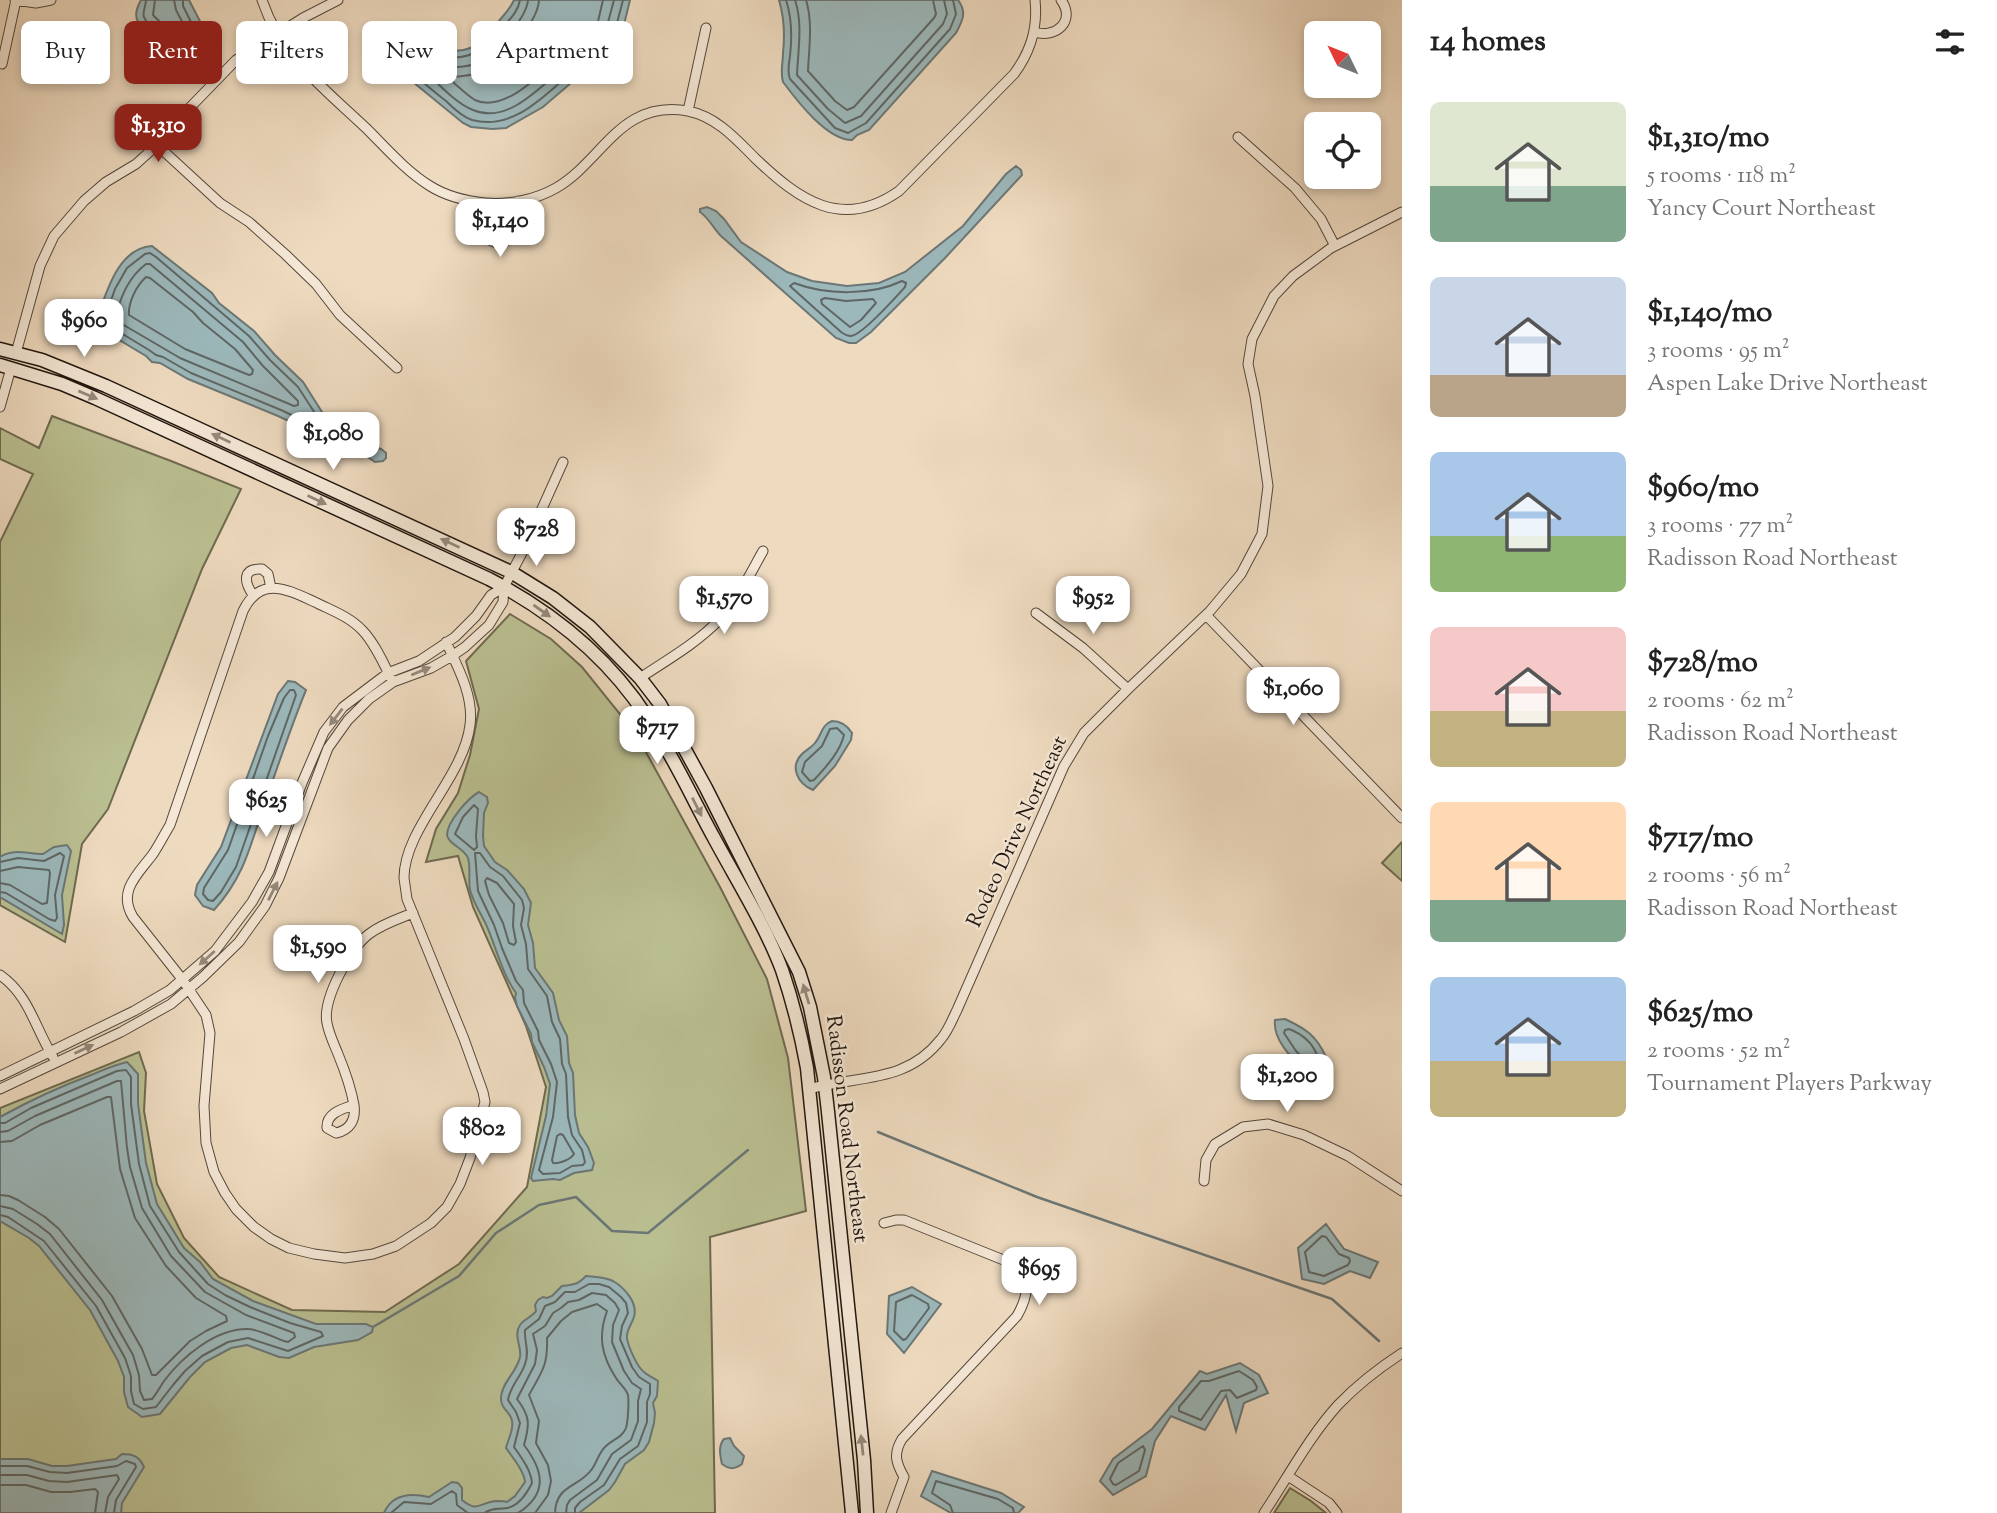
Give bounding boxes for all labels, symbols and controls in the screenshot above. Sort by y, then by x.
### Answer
chip: Buy [21,21,110,84]
chip: Rent [124,21,222,84]
chip: Filters [236,21,348,84]
chip: New [362,21,457,84]
chip: Apartment [471,21,633,84]
north arrow [1304,21,1381,98]
map controls [1304,21,1381,189]
text: 14 homes [1430,21,1546,64]
icon: filters [1931,23,1969,61]
pin: $1,310 [101,104,215,164]
text: $1,310 [131,110,185,143]
button: locate [1304,112,1381,189]
text: $1,310/mo [1647,117,1769,160]
icon: home [1486,130,1570,214]
text: 5 rooms · 118 m² [1647,160,1796,193]
text: Yancy Court Northeast [1647,193,1876,226]
pin: $1,140 [443,200,557,259]
text: $1,140 [471,205,529,238]
text: $1,140/mo [1647,292,1772,335]
pin: $960 [43,300,125,359]
text: $960 [60,305,108,338]
icon: home [1486,305,1570,389]
text: 3 rooms · 95 m² [1647,335,1790,368]
text: Aspen Lake Drive Northeast [1647,368,1928,401]
one-way arrow [77,390,98,401]
pin: $1,080 [276,412,390,472]
text: $1,080 [303,418,364,451]
one-way arrow [210,433,231,444]
text: $960/mo [1647,467,1759,510]
icon: home [1486,480,1570,564]
one-way arrow [307,494,327,506]
pin: $728 [495,508,577,568]
text: 3 rooms · 77 m² [1647,510,1793,543]
text: $728 [513,514,559,547]
one-way arrow [439,537,460,548]
text: Radisson Road Northeast [1647,543,1898,576]
pin: $1,570 [667,576,781,636]
pin: $952 [1052,576,1134,636]
text: $1,570 [695,582,753,615]
text: $952 [1072,582,1114,615]
one-way arrow [533,604,551,618]
text: $728/mo [1647,642,1758,685]
icon: home [1486,655,1570,739]
one-way arrow [411,666,432,677]
pin: $1,060 [1236,668,1350,727]
text: $1,060 [1263,673,1323,706]
text: 2 rooms · 62 m² [1647,685,1794,718]
pin: $717 [616,706,698,766]
one-way arrow [329,708,343,726]
text: $717 [635,712,679,745]
text: Radisson Road Northeast [1647,718,1898,751]
street label: Rodeo Drive Northeast [960,731,1076,933]
pin: $625 [225,780,307,839]
text: $625 [245,785,287,818]
one-way arrow [690,797,702,817]
text: $717/mo [1647,817,1753,860]
icon: home [1486,830,1570,914]
text: 2 rooms · 56 m² [1647,860,1791,893]
one-way arrow [267,881,278,901]
text: Radisson Road Northeast [1647,893,1898,926]
pin: $1,590 [261,926,375,985]
text: $1,590 [289,931,347,964]
one-way arrow [199,950,216,966]
one-way arrow [800,983,811,1004]
text: $625/mo [1647,992,1753,1035]
icon: home [1486,1005,1570,1089]
street label: Radisson Road Northeast [817,1014,875,1244]
text: 2 rooms · 52 m² [1647,1035,1790,1068]
one-way arrow [74,1044,94,1055]
pin: $1,200 [1230,1054,1344,1114]
text: $1,200 [1257,1060,1317,1093]
text: Tournament Players Parkway [1647,1068,1932,1101]
pin: $802 [441,1108,523,1167]
text: $802 [459,1113,505,1146]
pin: $695 [998,1248,1080,1307]
text: $695 [1018,1253,1060,1286]
one-way arrow [857,1434,868,1456]

